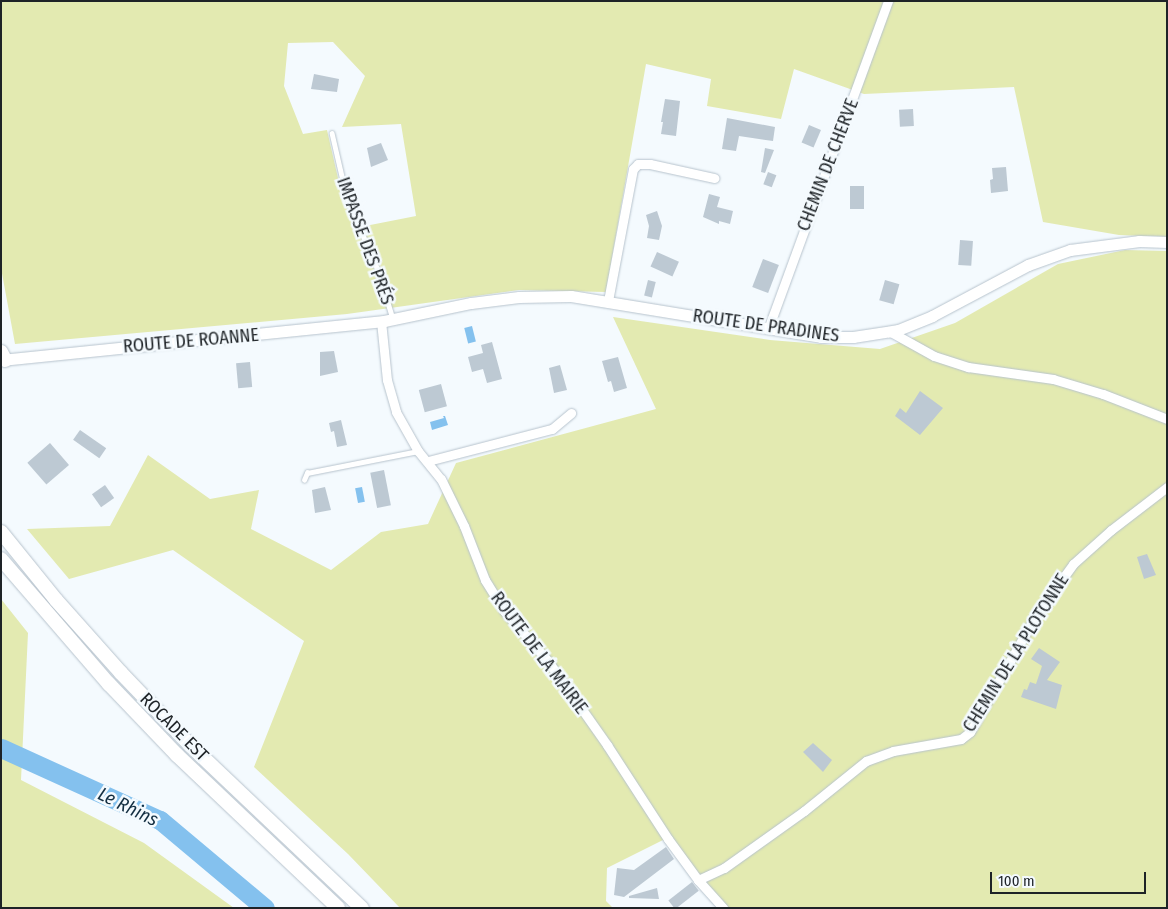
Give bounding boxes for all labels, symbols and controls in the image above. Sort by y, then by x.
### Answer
street label: CHEMIN DE CHERVE [793,96,863,234]
street label: IMPASSE DES PRÉS [332,174,398,308]
street label: ROUTE DE PRADINES [691,305,841,347]
street label: ROUTE DE ROANNE [122,324,260,358]
street label: CHEMIN DE LA PLOTONNE [958,570,1074,736]
street label: ROUTE DE LA MAIRIE [486,588,592,718]
street label: ROCADE EST [135,688,213,766]
water label: Le Rhins [94,783,162,831]
scale bar [993,862,1149,894]
text: 100 m [998,872,1035,890]

